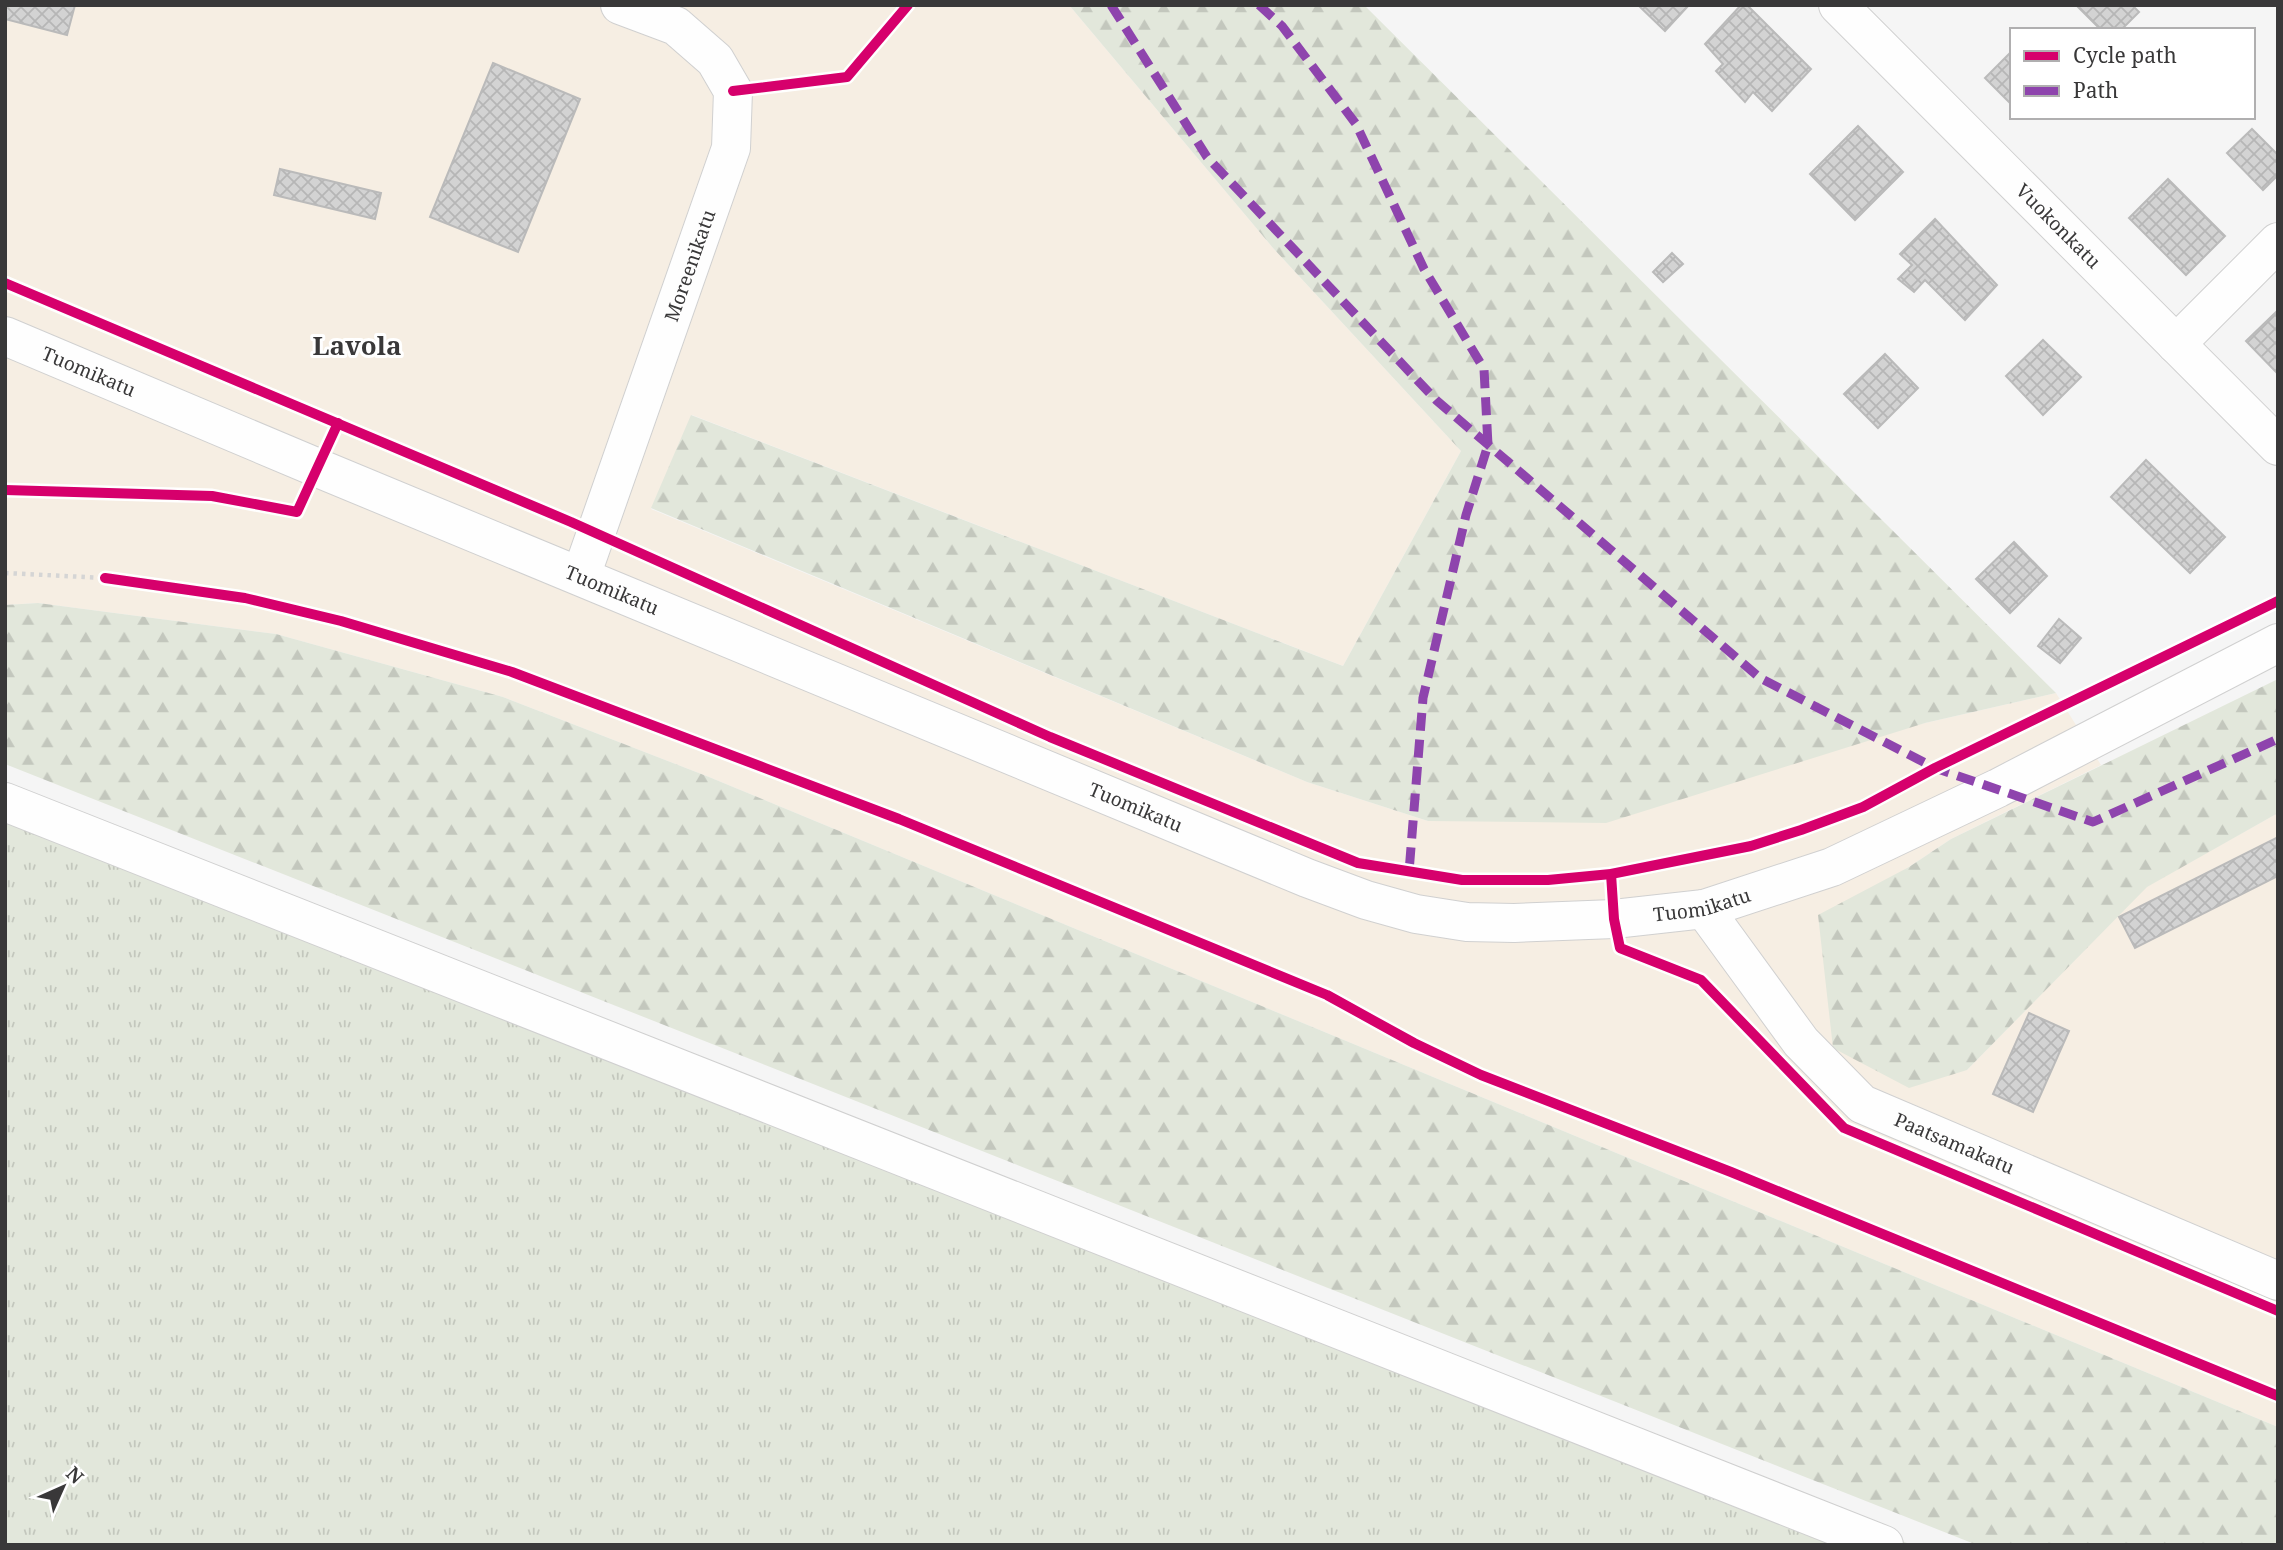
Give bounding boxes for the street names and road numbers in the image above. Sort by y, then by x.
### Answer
street label: Vuokonkatu [2010,178,2107,274]
street label: Moreenikatu [658,206,721,325]
street label: Tuomikatu [38,340,140,403]
street label: Tuomikatu [561,559,663,621]
street label: Tuomikatu [1085,776,1187,838]
street label: Tuomikatu [1652,882,1754,928]
street label: Paatsamakatu [1890,1106,2018,1180]

